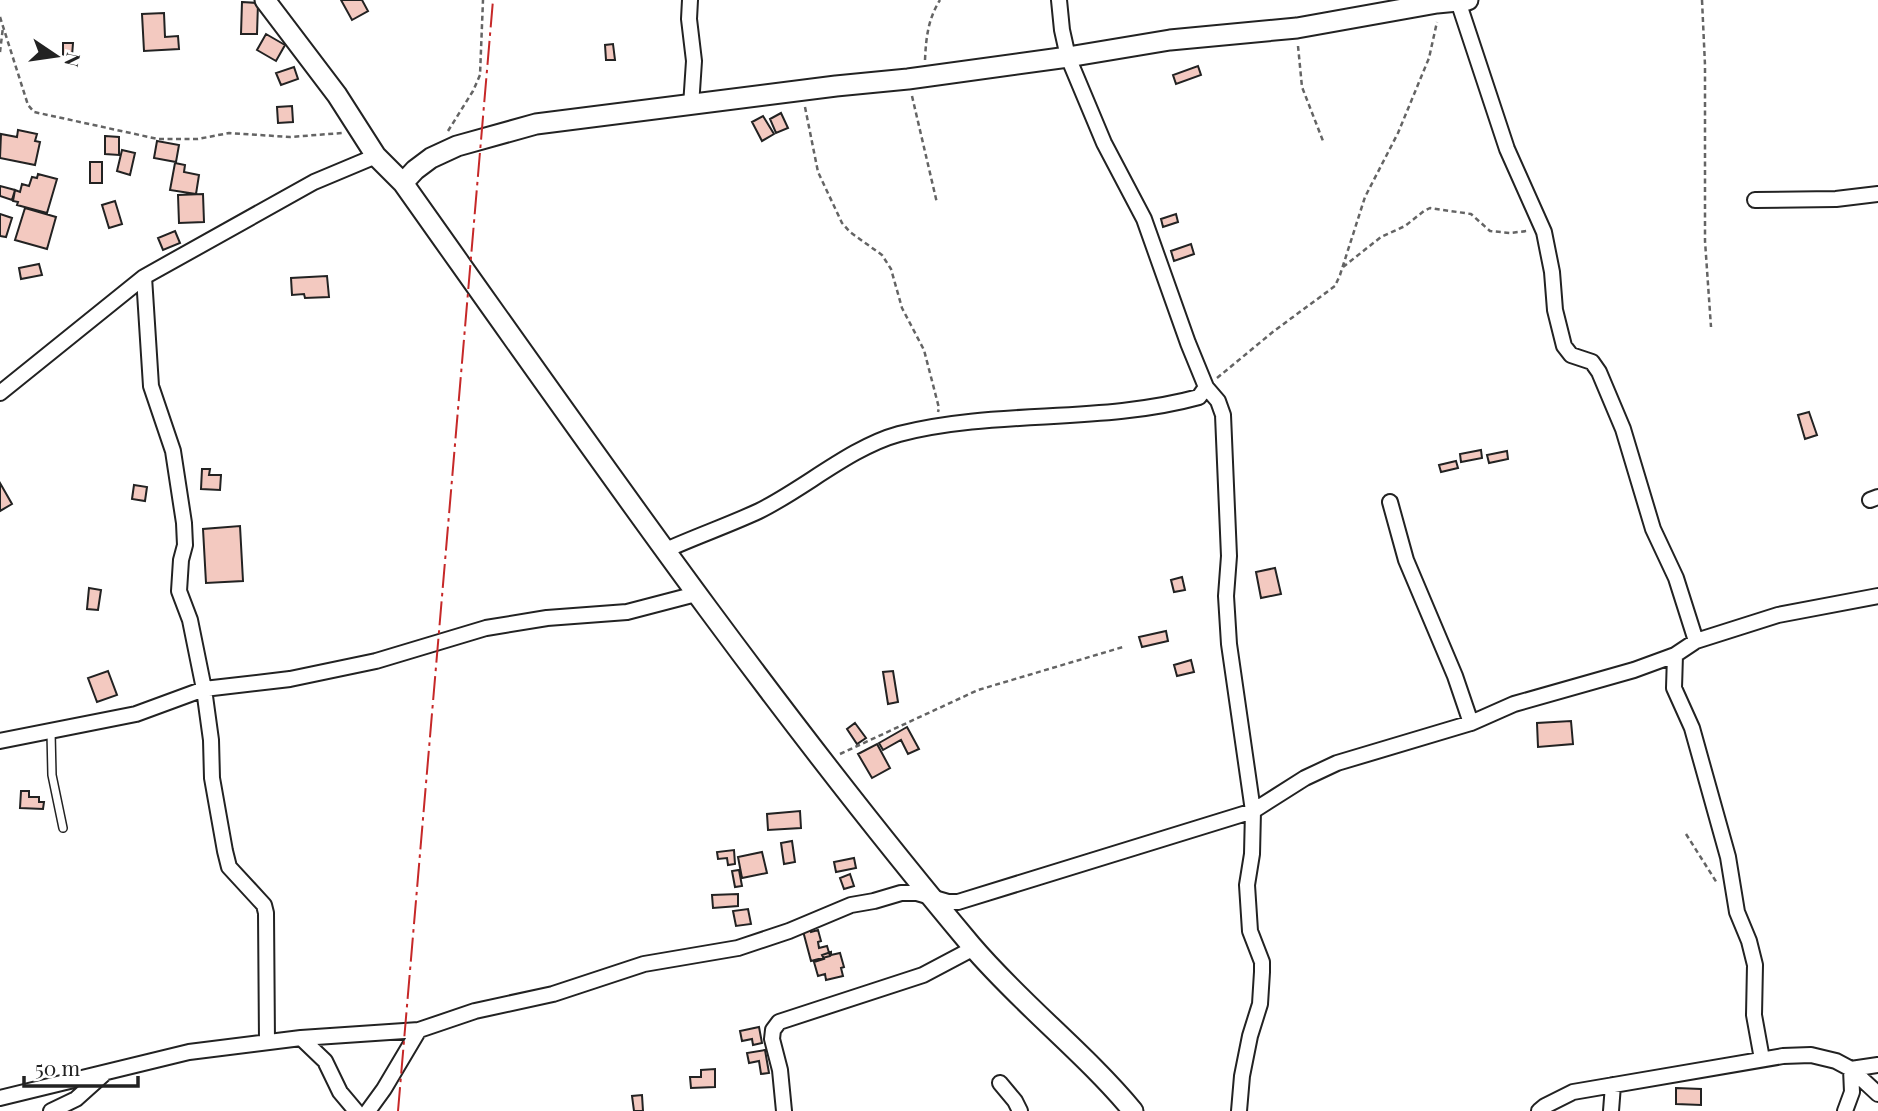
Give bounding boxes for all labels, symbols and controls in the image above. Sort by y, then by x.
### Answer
north arrow [21,21,91,91]
text: N [59,50,88,70]
scale bar [24,1044,138,1088]
text: 50 m [35,1053,81,1081]

